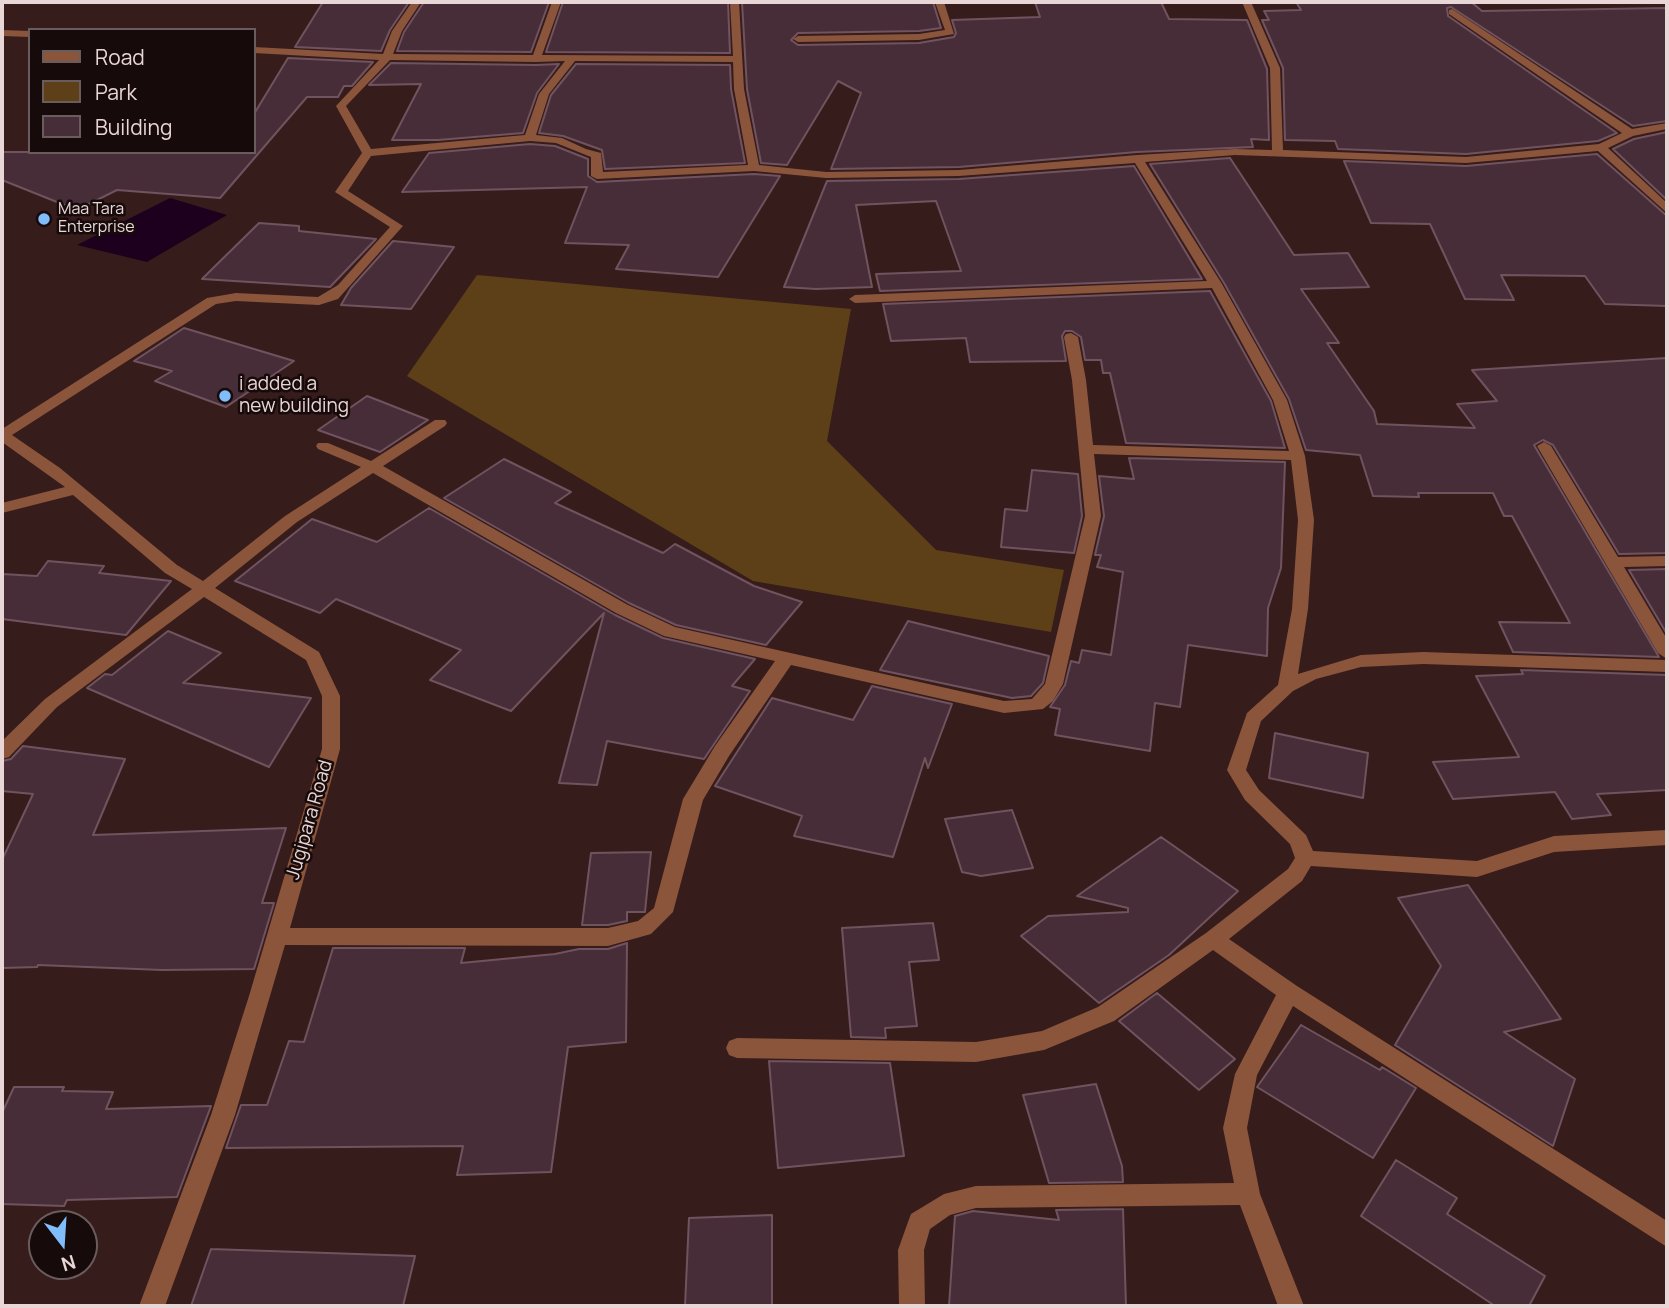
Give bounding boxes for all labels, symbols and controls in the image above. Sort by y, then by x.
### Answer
legend [28,28,256,154]
text: Road [95,43,145,71]
text: Park [95,78,137,106]
text: Building [95,113,172,141]
place label: Maa Tara Enterprise [58,200,135,238]
marker: Maa Tara Enterprise [36,211,52,227]
place label: i added a new building [239,374,349,418]
marker: i added a new building [217,388,233,404]
street label: Jugipara Road [282,758,338,882]
north arrow [28,1210,98,1280]
text: N [58,1249,79,1278]

